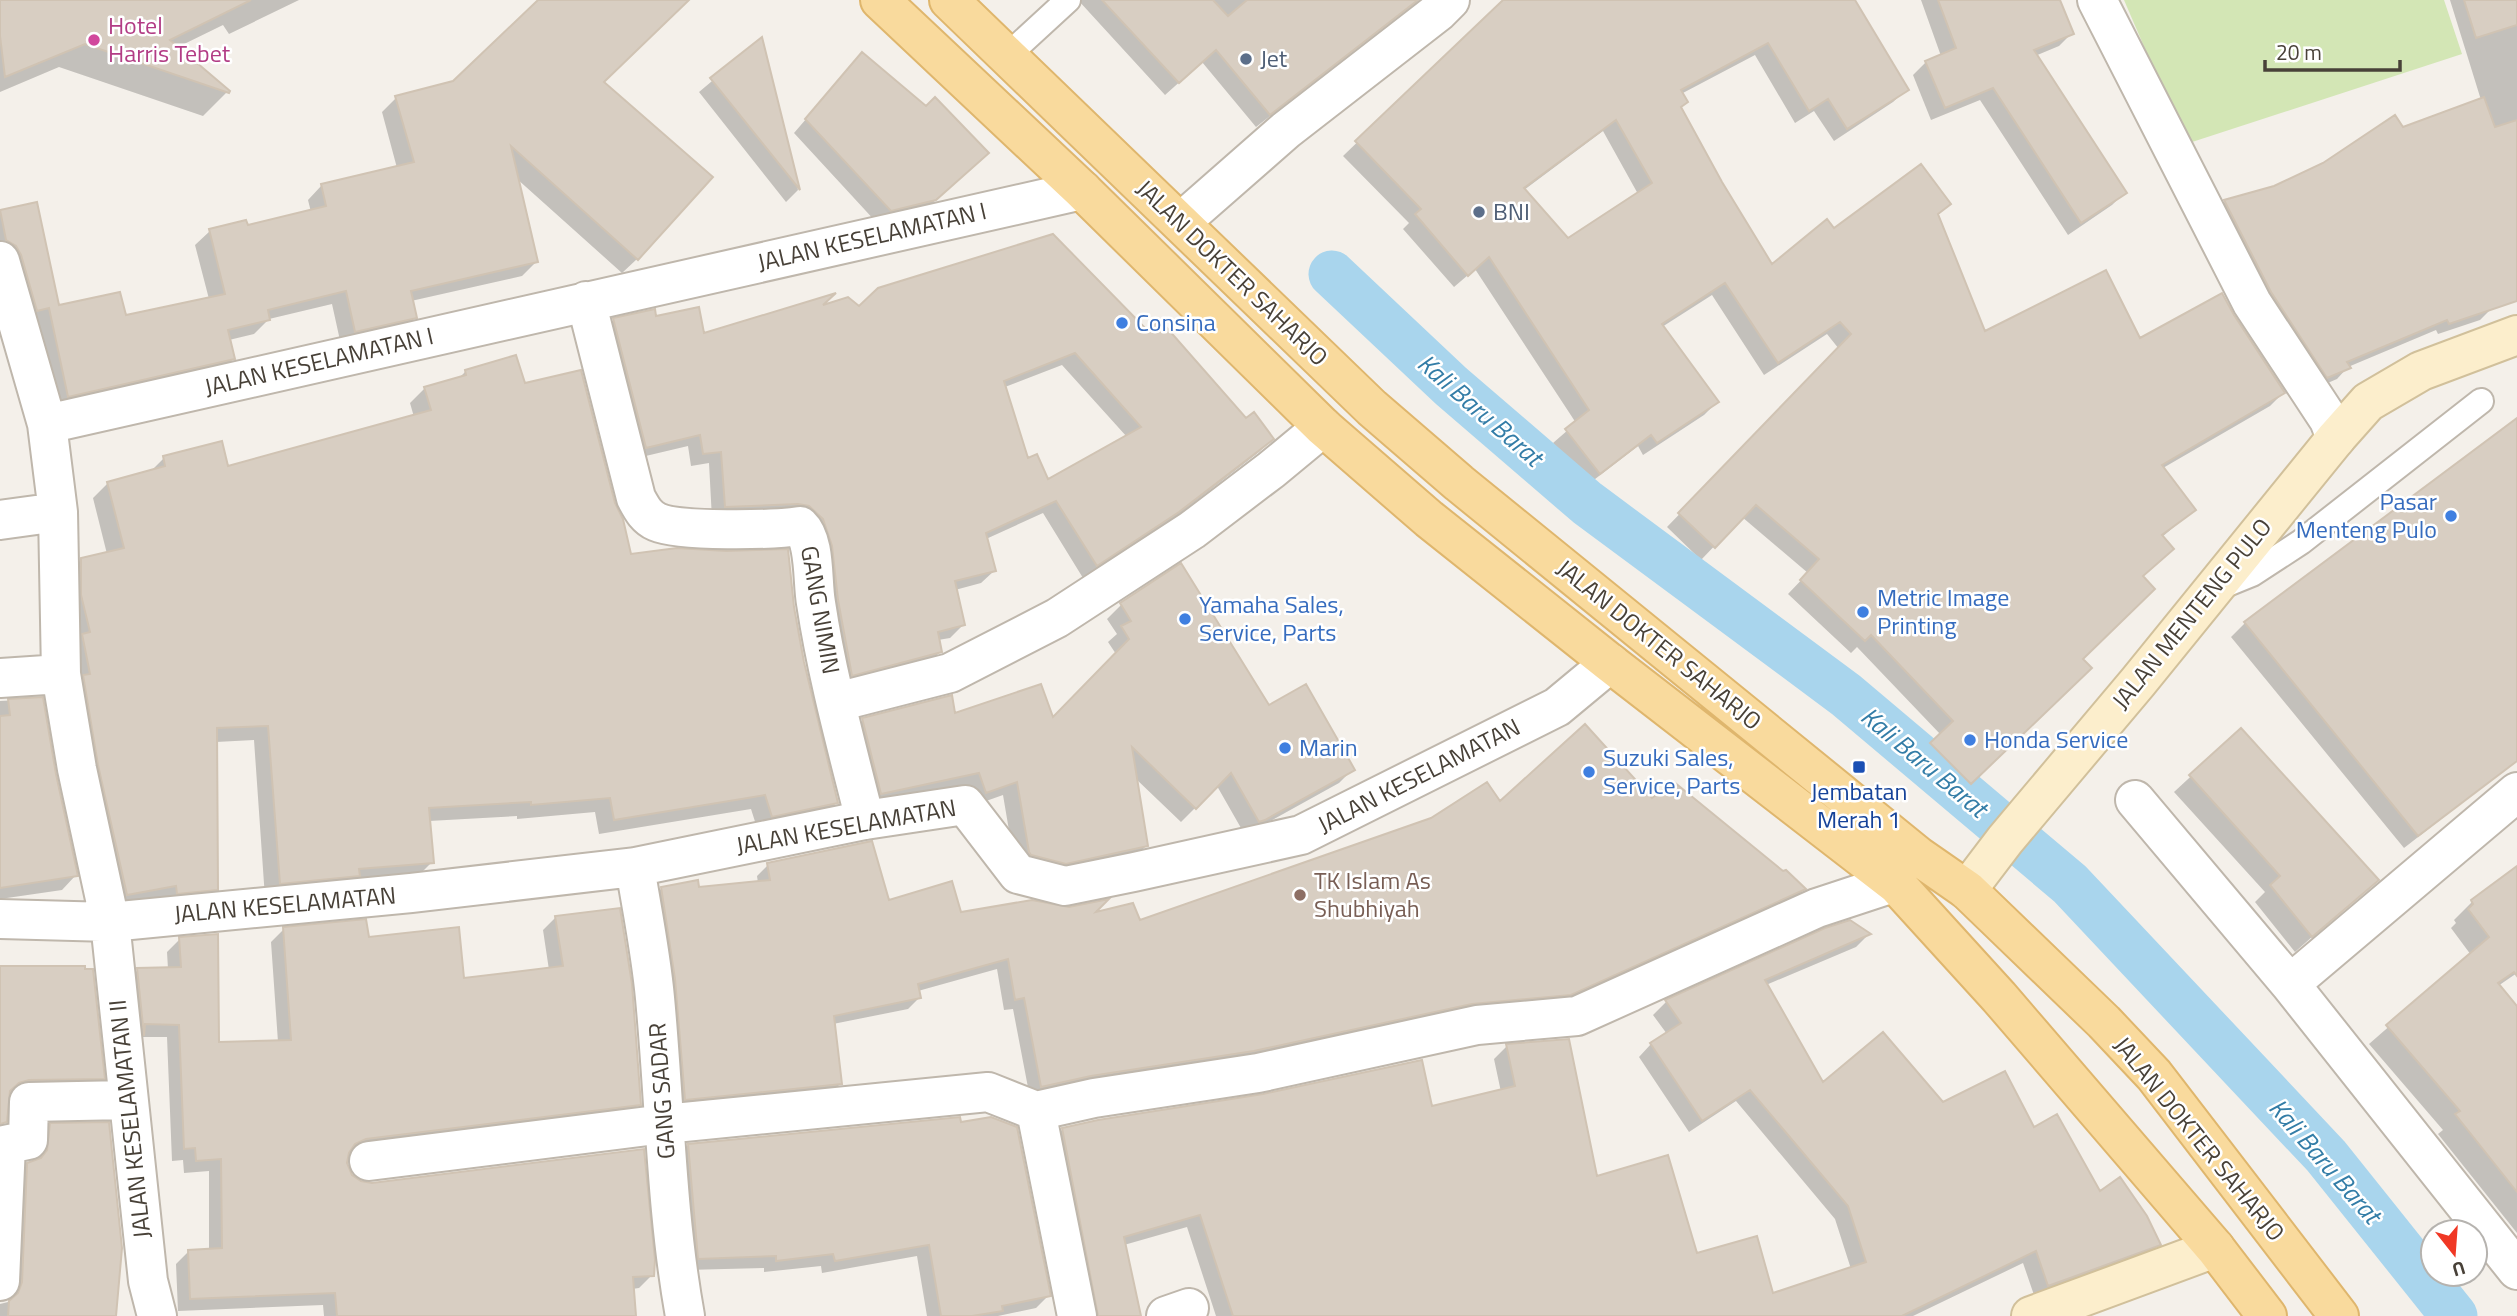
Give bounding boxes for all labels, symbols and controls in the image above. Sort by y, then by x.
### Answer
place label: Hotel Harris Tebet [108,7,231,71]
scale bar [2265,28,2400,72]
marker: Hotel Harris Tebet [86,32,102,48]
text: 20 m [2276,36,2322,68]
place label: Jet [1260,40,1288,76]
marker: Jet [1238,51,1254,67]
street label: JALAN DOKTER SAHARJO [1129,171,1337,374]
street label: JALAN KESELAMATAN I [754,192,990,280]
place label: BNI [1493,193,1530,229]
marker: BNI [1471,204,1487,220]
place label: Consina [1136,304,1216,340]
marker: Consina [1114,315,1130,331]
street label: JALAN KESELAMATAN I [201,317,437,405]
water label: Kali Baru Barat [1409,344,1554,477]
place label: Pasar Menteng Pulo [2296,483,2437,547]
marker: Pasar Menteng Pulo [2443,508,2459,524]
street label: JALAN MENTENG PULO [2103,510,2280,717]
street label: GANG NIMIN [792,543,850,677]
street label: JALAN DOKTER SAHARJO [1549,550,1770,738]
place label: Metric Image Printing [1877,579,2009,643]
place label: Yamaha Sales, Service, Parts [1199,586,1344,650]
marker: Metric Image Printing [1855,604,1871,620]
marker: Yamaha Sales, Service, Parts [1177,611,1193,627]
water label: Kali Baru Barat [1853,697,1998,828]
street label: JALAN KESELAMATAN [1311,708,1526,842]
place label: Honda Service [1984,721,2128,757]
place label: Marin [1299,729,1358,765]
marker: Honda Service [1962,732,1978,748]
place label: Suzuki Sales, Service, Parts [1603,739,1740,803]
marker: Marin [1277,740,1293,756]
marker: Jembatan Merah 1 [1851,759,1867,775]
marker: Suzuki Sales, Service, Parts [1581,764,1597,780]
place label: Jembatan Merah 1 [1811,773,1907,837]
street label: JALAN KESELAMATAN [733,789,959,863]
place label: TK Islam As Shubhiyah [1314,862,1431,926]
street label: JALAN KESELAMATAN [172,876,397,932]
marker: TK Islam As Shubhiyah [1292,887,1308,903]
street label: JALAN KESELAMATAN II [99,998,159,1240]
street label: GANG SADAR [638,1022,684,1161]
street label: JALAN DOKTER SAHARJO [2106,1028,2294,1249]
water label: Kali Baru Barat [2260,1089,2393,1234]
north arrow [2419,1218,2489,1288]
text: U [2449,1254,2469,1285]

